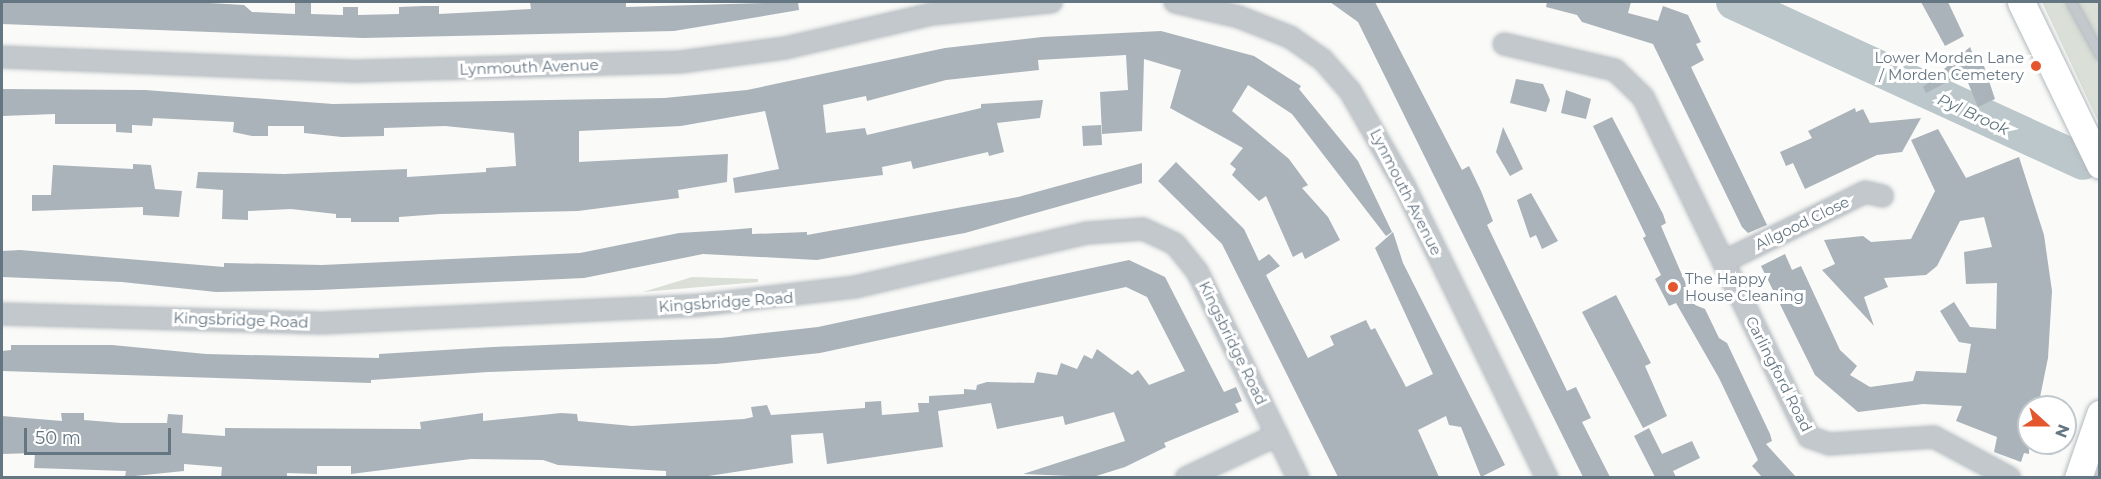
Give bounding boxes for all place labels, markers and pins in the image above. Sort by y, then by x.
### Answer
place label: Lower Morden Lane / Morden Cemetery [1874,48,2024,83]
marker: Lower Morden Lane / Morden Cemetery [2029,59,2043,73]
place label: The Happy House Cleaning [1685,269,1804,304]
marker: The Happy House Cleaning [1666,280,1680,294]

